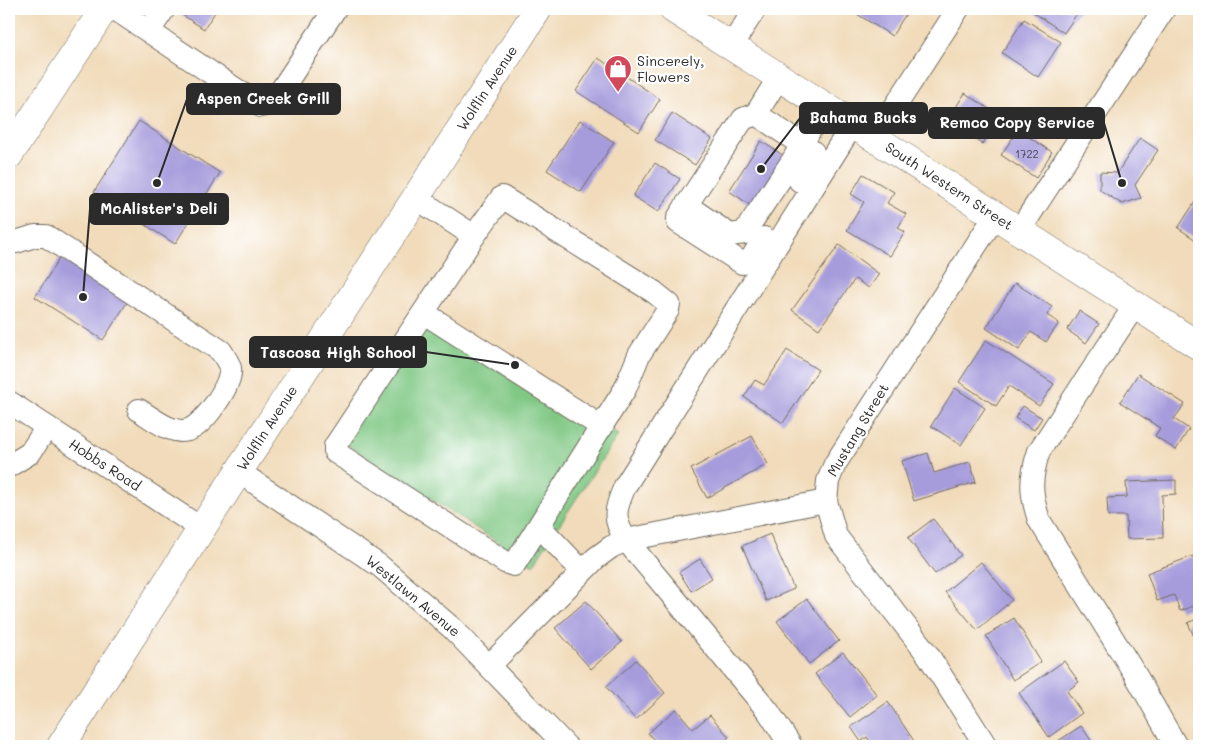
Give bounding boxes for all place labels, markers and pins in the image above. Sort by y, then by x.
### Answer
place label: Sincerely, Flowers [637,51,705,86]
shop icon: Sincerely, Flowers [603,54,633,93]
callout: Aspen Creek Grill [187,84,340,114]
callout: Bahama Bucks [800,103,927,133]
callout: Remco Copy Service [929,108,1104,138]
callout: McAlister's Deli [90,194,228,224]
callout: Tascosa High School [250,337,426,367]

